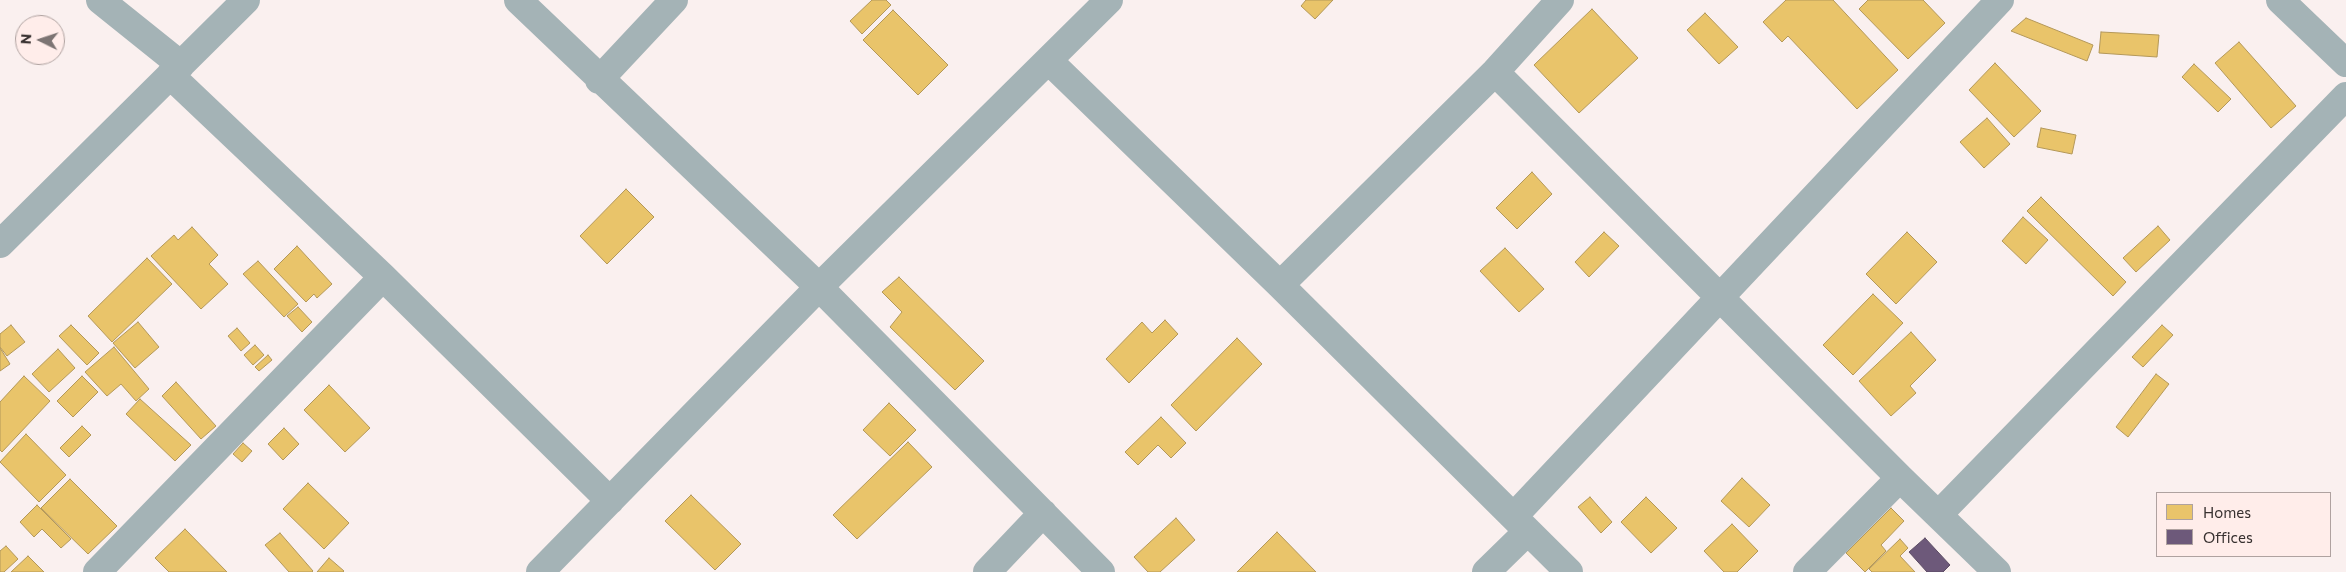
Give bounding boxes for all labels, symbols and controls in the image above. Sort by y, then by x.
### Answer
north arrow [15,15,65,65]
text: N [17,33,34,45]
legend [2156,492,2331,557]
text: Homes [2203,503,2251,521]
text: Offices [2203,528,2253,546]

